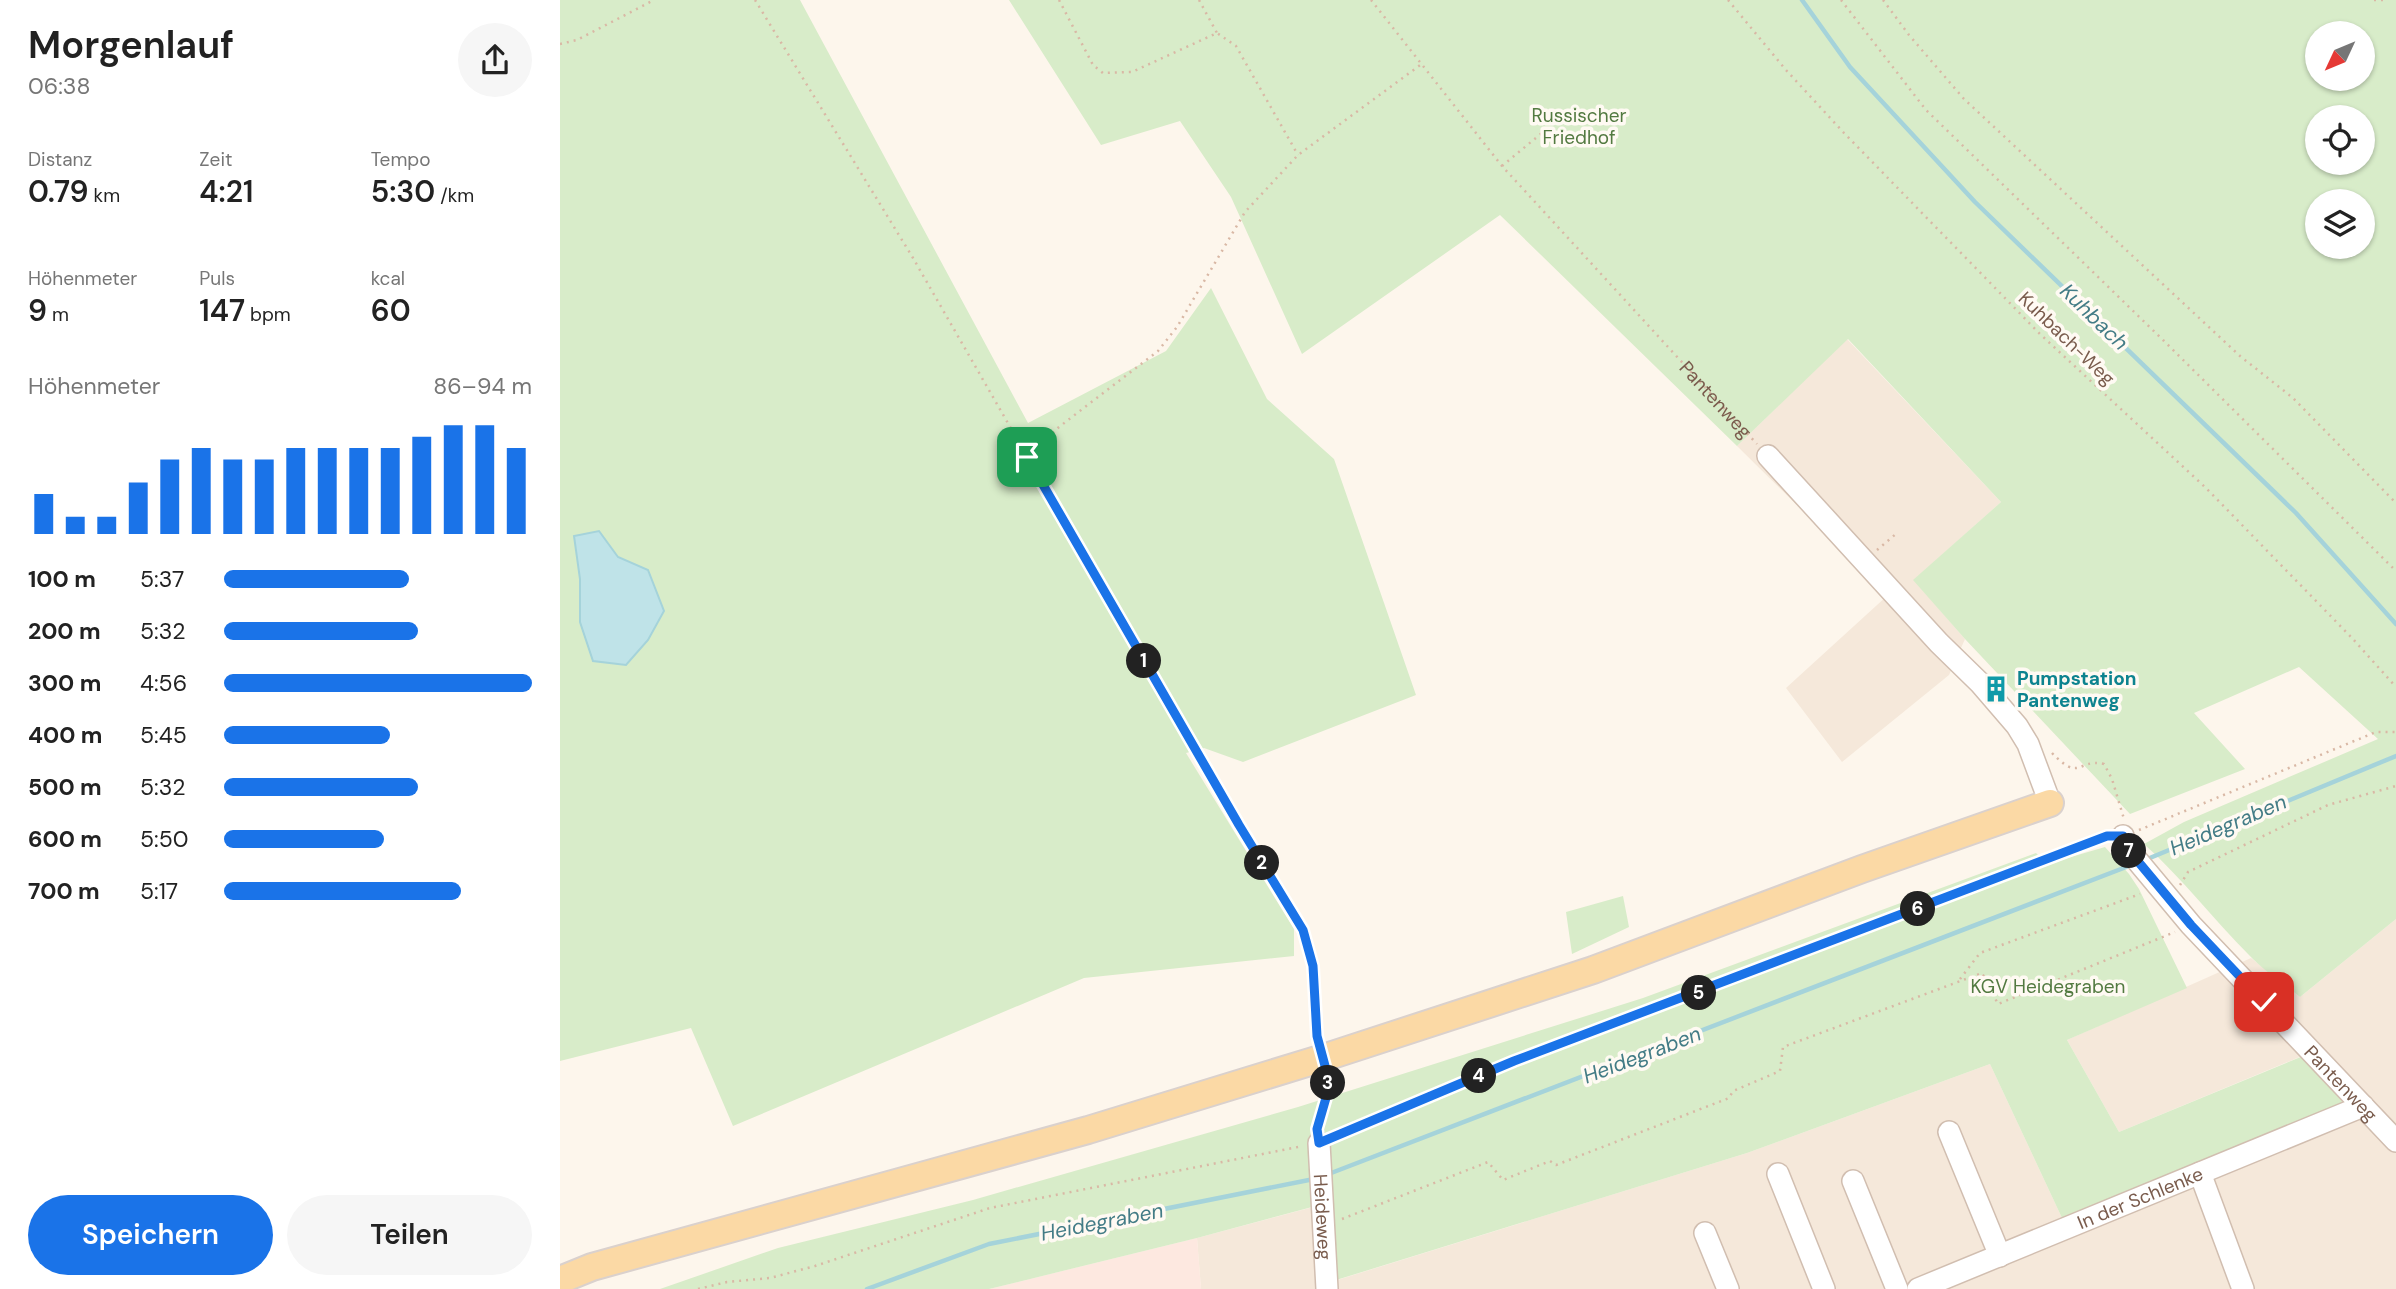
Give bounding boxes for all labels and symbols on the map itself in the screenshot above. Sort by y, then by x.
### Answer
north arrow [2305,21,2375,91]
park label: Russischer Friedhof [1532,103,1626,150]
water label: Kuhbach [2054,277,2134,357]
street label: Kuhbach-Weg [2013,286,2121,391]
street label: Pantenweg [1674,356,1758,444]
pin [997,427,1057,487]
pin: 1 [1126,644,1162,678]
place label: Pumpstation Pantenweg [2017,666,2137,713]
building icon: Pumpstation Pantenweg [1981,674,2011,704]
water label: Heidegraben [2165,788,2291,862]
pin: 7 [2112,834,2146,868]
pin: 2 [1244,846,1280,880]
pin: 6 [1900,892,1936,926]
pin [2234,972,2294,1032]
park label: KGV Heidegraben [1971,974,2125,999]
pin: 5 [1682,976,1716,1010]
water label: Heidegraben [1579,1020,1705,1090]
street label: Pantenweg [2299,1040,2383,1127]
pin: 4 [1462,1058,1496,1094]
pin: 3 [1310,1066,1346,1100]
street label: In der Schlenke [2074,1161,2207,1235]
street label: Heideweg [1308,1173,1337,1261]
water label: Heidegraben [1038,1196,1166,1248]

